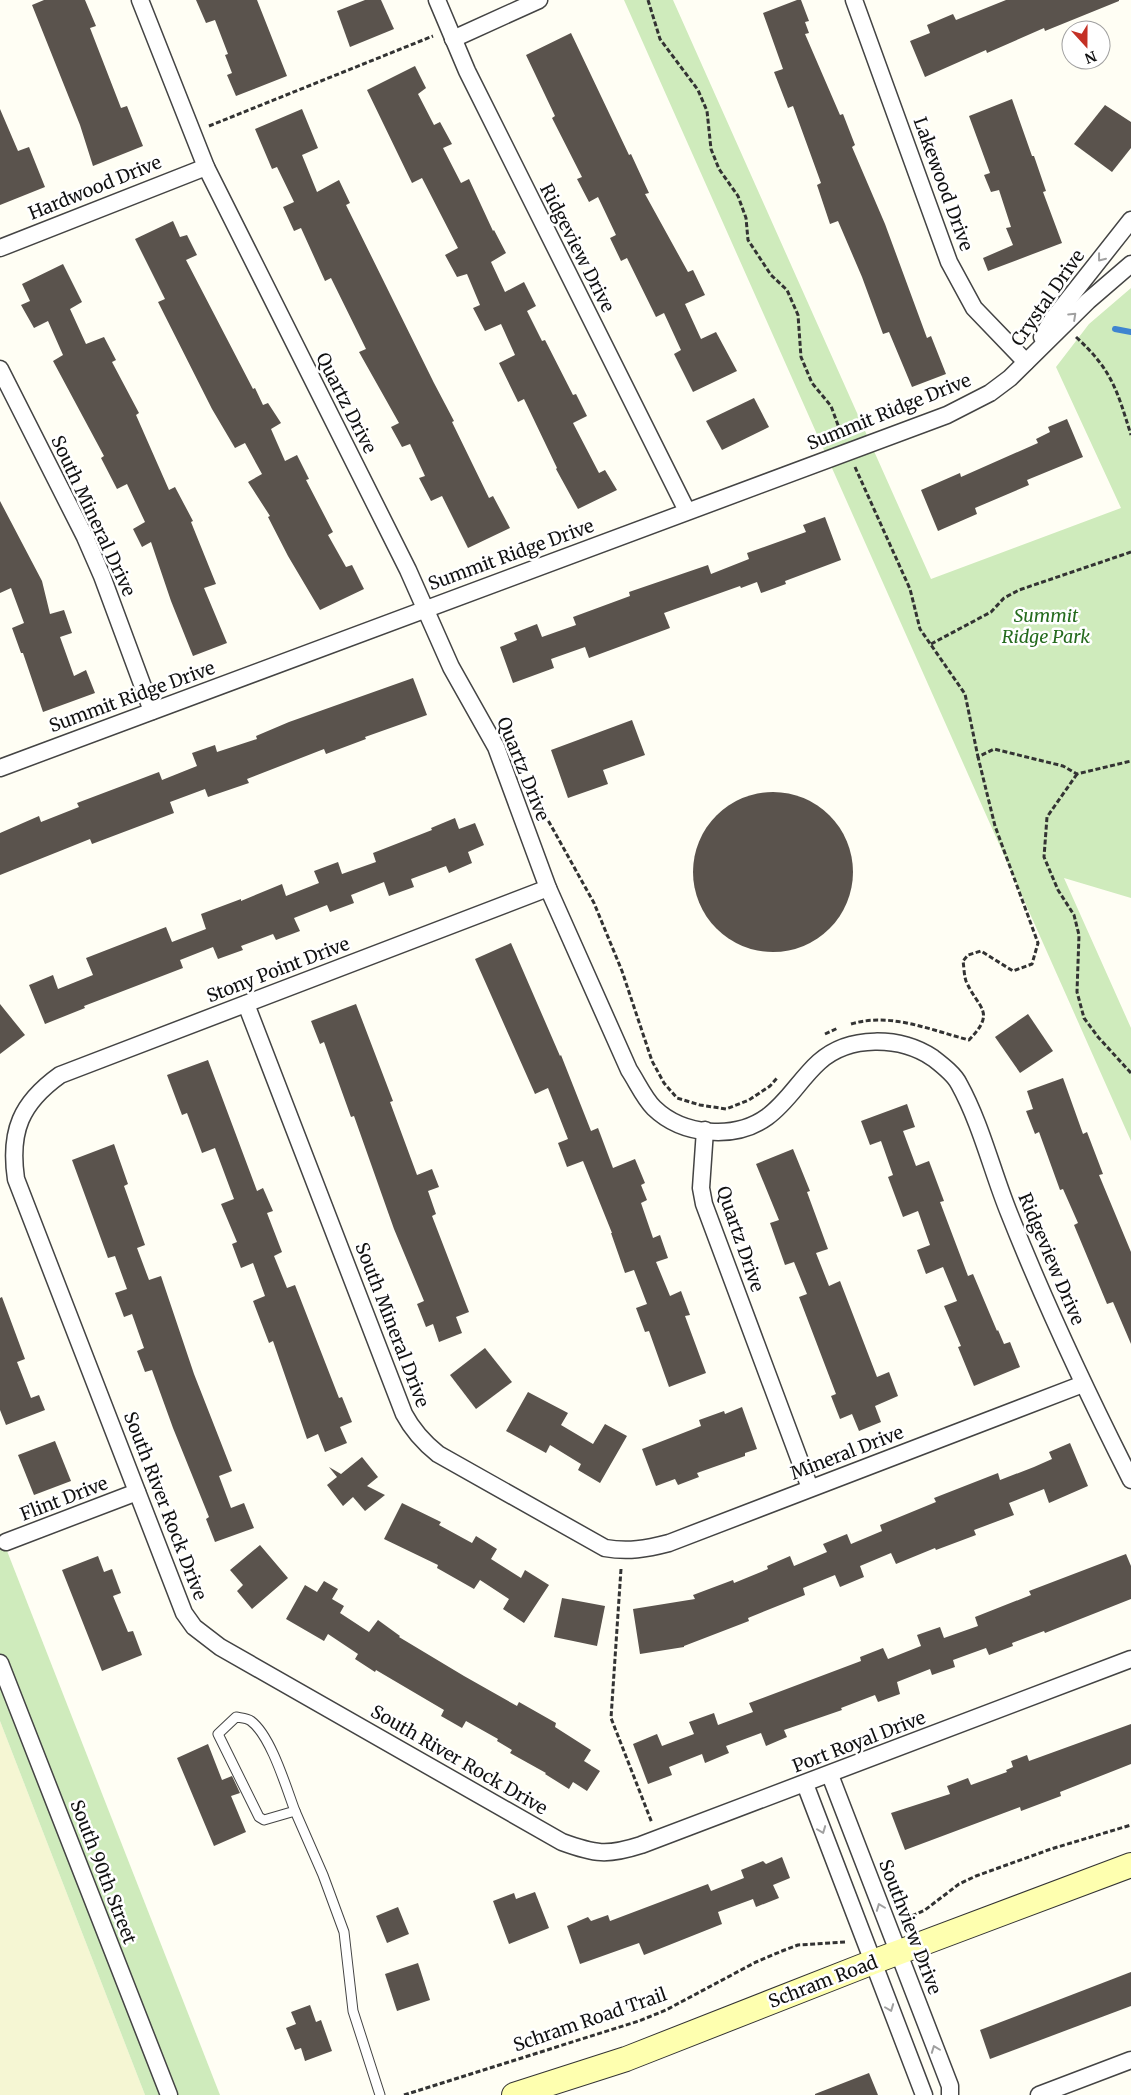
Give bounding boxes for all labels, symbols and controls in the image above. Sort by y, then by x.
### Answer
north arrow [1061,20,1111,70]
text: N [1082,47,1099,68]
street label: Lakewood Drive [909,114,978,254]
street label: Hardwood Drive [25,150,165,225]
street label: Ridgeview Drive [535,180,620,316]
street label: Crystal Drive [1006,245,1089,350]
one-way arrow [1098,252,1106,261]
one-way arrow [1067,313,1076,322]
street label: Quartz Drive [311,348,382,457]
street label: Summit Ridge Drive [804,368,974,455]
street label: South Mineral Drive [46,432,141,600]
street label: Summit Ridge Drive [425,514,597,595]
park label: Summit Ridge Park [1002,604,1090,648]
street label: Summit Ridge Drive [46,656,218,737]
street label: Quartz Drive [492,713,555,824]
street label: Stony Point Drive [203,932,352,1007]
street label: Quartz Drive [712,1183,769,1295]
street label: Ridgeview Drive [1013,1189,1090,1328]
street label: South Mineral Drive [350,1239,435,1411]
street label: South River Rock Drive [119,1408,212,1603]
street label: Mineral Drive [787,1420,907,1485]
street label: Flint Drive [17,1471,111,1526]
street label: South River Rock Drive [367,1700,552,1820]
street label: Port Royal Drive [789,1706,929,1777]
street label: South 90th Street [65,1796,142,1947]
one-way arrow [816,1825,826,1834]
street label: Southview Drive [874,1856,947,1998]
one-way arrow [876,1904,886,1912]
street label: Schram Road [765,1950,881,2013]
street label: Schram Road Trail [510,1982,670,2057]
one-way arrow [884,2003,894,2012]
one-way arrow [931,2045,941,2054]

